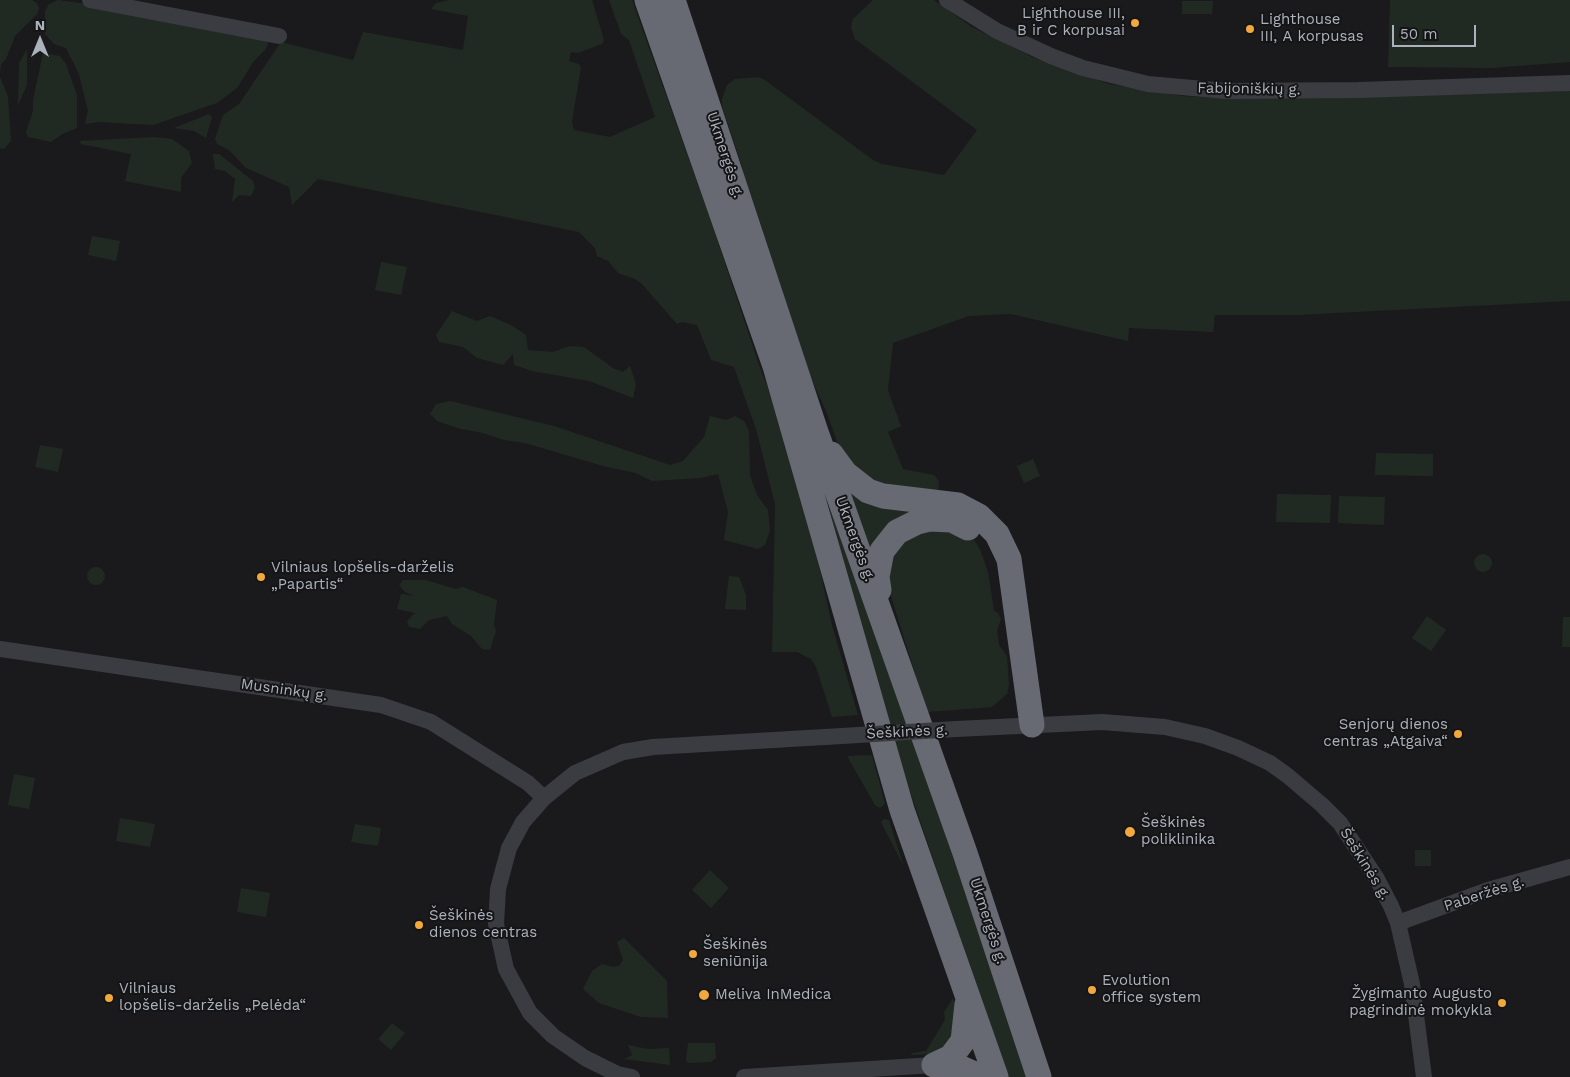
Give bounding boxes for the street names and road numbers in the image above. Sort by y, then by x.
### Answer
street label: Fabijoniškių g. [1197,79,1301,99]
street label: Ukmergės g. [703,110,747,200]
street label: Ukmergės g. [831,494,879,584]
street label: Musninkų g. [240,675,328,705]
street label: Šeškinės g. [866,721,948,743]
street label: Šeškinės g. [1336,825,1394,903]
street label: Paberžės g. [1442,873,1526,915]
street label: Ukmergės g. [966,876,1010,966]

